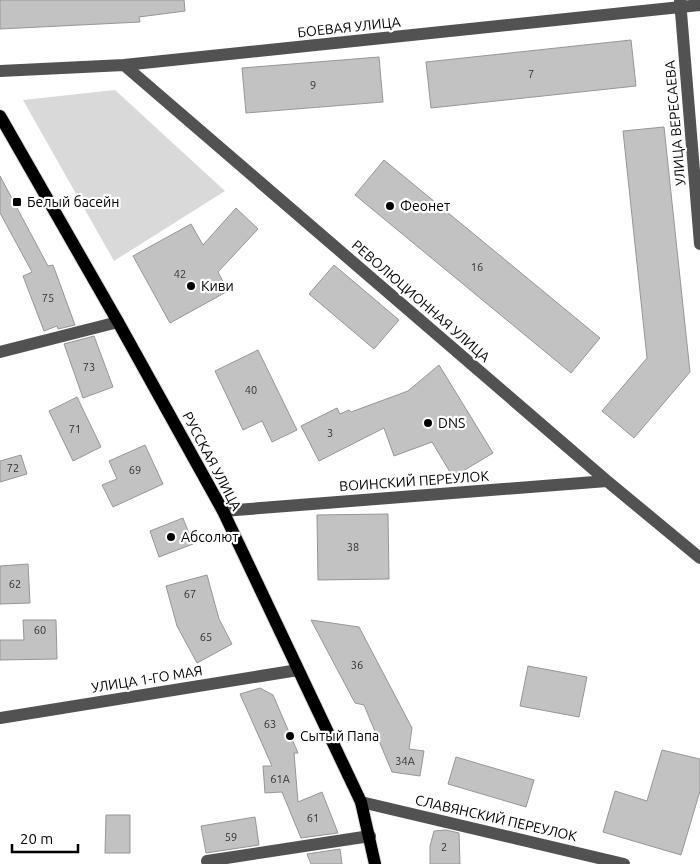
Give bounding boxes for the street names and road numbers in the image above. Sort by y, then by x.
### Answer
street label: БОЕВАЯ УЛИЦА [297,14,401,40]
street label: УЛИЦА ВЕРЕСАЕВА [662,60,688,186]
street label: РЕВОЛЮЦИОННАЯ УЛИЦА [349,237,493,365]
street label: РУССКАЯ УЛИЦА [179,409,245,513]
street label: ВОИНСКИЙ ПЕРЕУЛОК [339,467,490,494]
street label: УЛИЦА 1-ГО МАЯ [90,662,204,696]
street label: СЛАВЯНСКИЙ ПЕРЕУЛОК [414,791,579,845]

